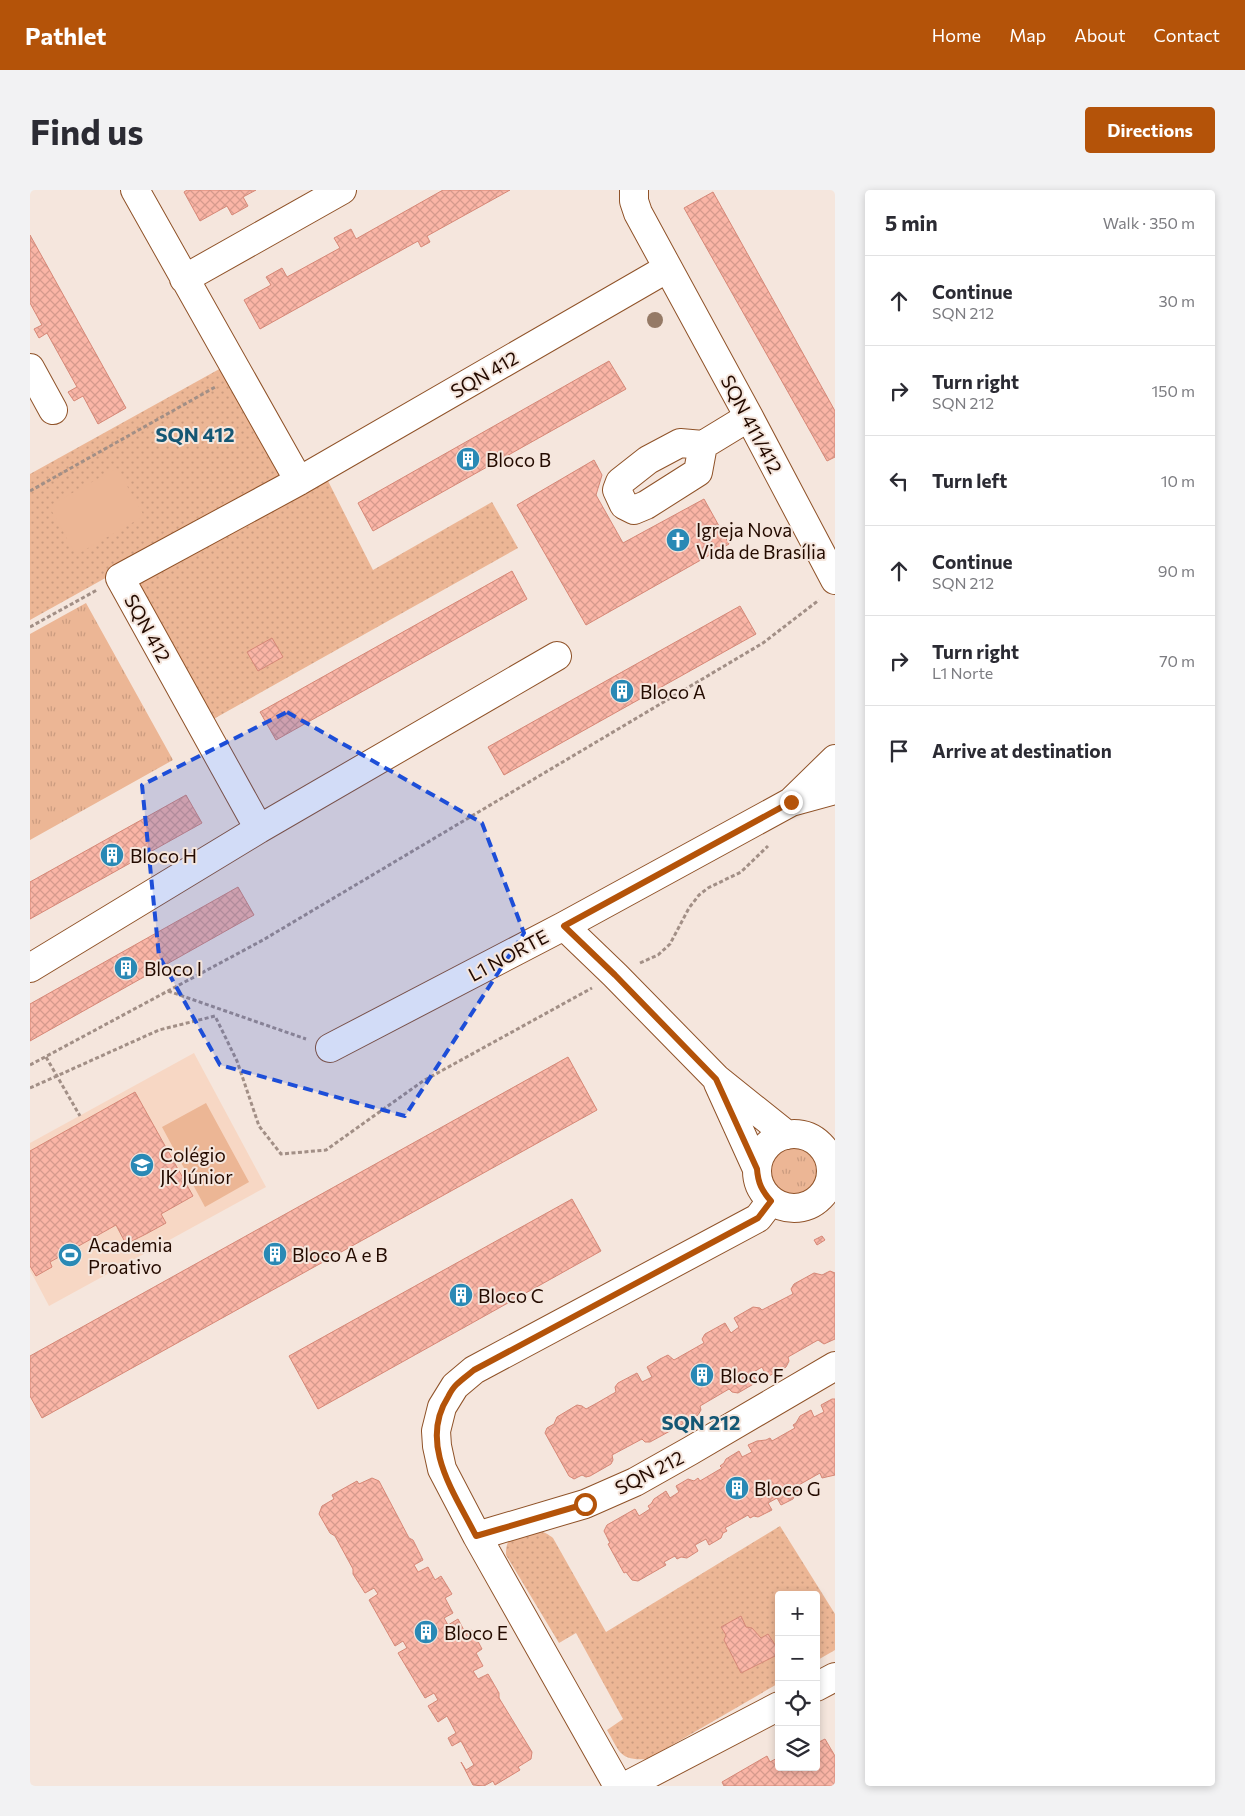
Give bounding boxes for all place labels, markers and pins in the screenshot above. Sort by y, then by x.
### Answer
building icon: Bloco B [455,446,481,472]
place label: Bloco B [486,448,551,471]
place label: Igreja Nova Vida de Brasília [696,518,826,563]
church icon: Igreja Nova Vida de Brasília [665,527,691,553]
building icon: Bloco A [609,678,635,704]
place label: Bloco A [640,680,706,703]
building icon: Bloco H [99,842,125,868]
place label: Bloco H [130,844,197,867]
building icon: Bloco I [113,955,139,981]
place label: Bloco I [144,957,202,980]
place label: Colégio JK Júnior [160,1143,233,1188]
school or university icon: Colégio JK Júnior [129,1152,155,1178]
place label: Academia Proativo [88,1233,172,1278]
building icon: Bloco A e B [262,1241,288,1267]
sports icon: Academia Proativo [57,1242,83,1268]
place label: Bloco A e B [292,1243,388,1266]
building icon: Bloco C [448,1282,474,1308]
place label: Bloco C [478,1284,544,1307]
building icon: Bloco F [689,1362,715,1388]
place label: Bloco F [720,1364,784,1387]
building icon: Bloco G [724,1475,750,1501]
place label: Bloco G [754,1477,821,1500]
building icon: Bloco E [413,1619,439,1645]
place label: Bloco E [444,1621,508,1644]

